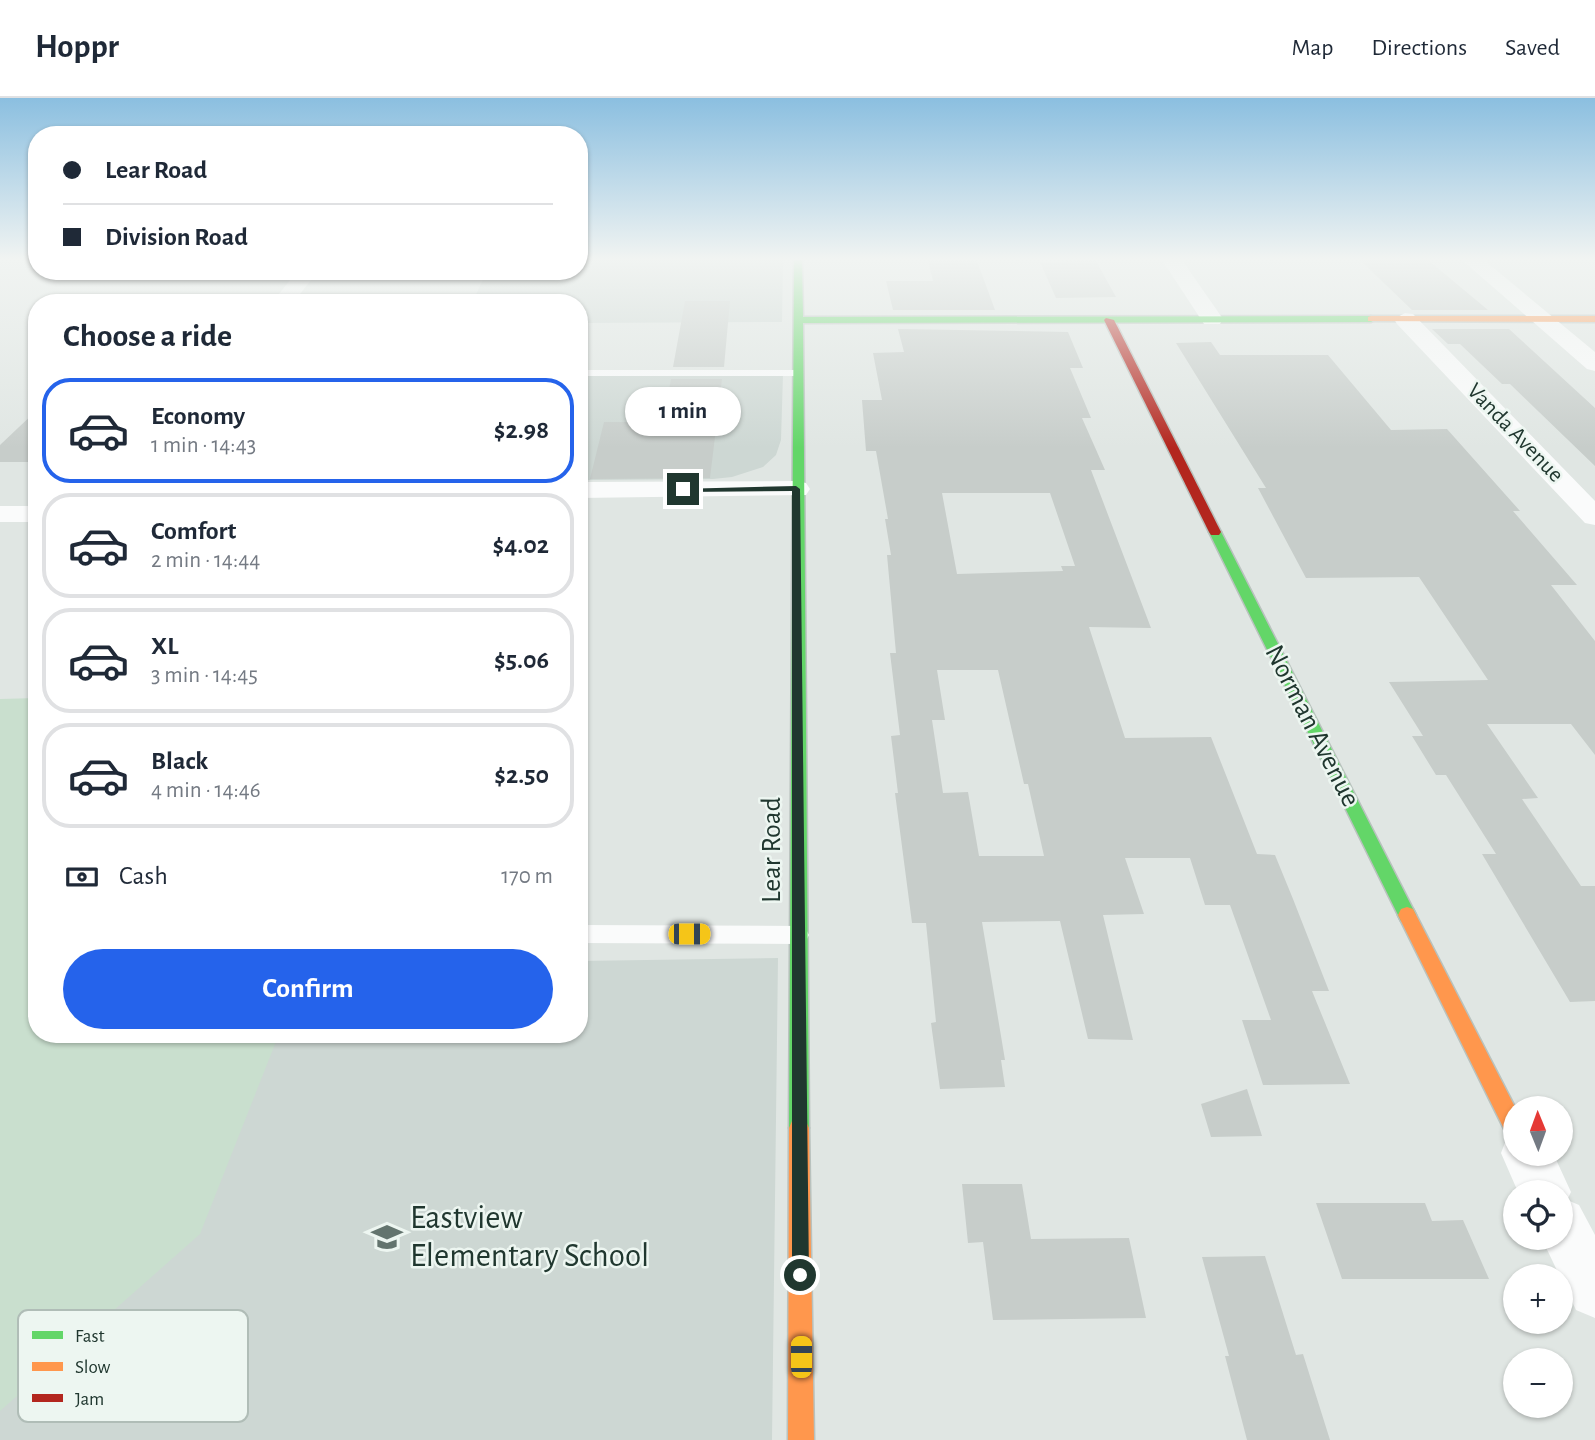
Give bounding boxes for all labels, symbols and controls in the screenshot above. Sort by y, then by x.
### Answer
text: Hoppr [35,31,119,64]
text: Map [1291,36,1333,60]
text: Directions [1371,36,1467,60]
text: Saved [1505,36,1560,60]
text: Lear Road [105,157,207,183]
text: Division Road [105,224,248,250]
text: Choose a ride [63,320,232,352]
street label: Vanda Avenue [1462,379,1568,487]
callout: 1 min [625,388,741,436]
icon: car [67,399,130,462]
text: 1 min [659,400,707,423]
text: Economy [151,403,245,429]
text: $2.98 [494,417,549,443]
text: 1 min · 14:43 [151,434,256,457]
route end [667,473,699,505]
icon: car [67,514,130,577]
text: Comfort [151,518,236,544]
text: $4.02 [492,532,549,558]
text: 2 min · 14:44 [151,549,260,572]
icon: car [67,629,130,692]
text: XL [151,633,178,659]
street label: Norman Avenue [1259,641,1365,811]
text: $5.06 [494,647,549,673]
text: 3 min · 14:45 [151,664,258,687]
icon: car [67,744,130,807]
text: Black [151,748,208,774]
text: $2.50 [494,762,549,788]
text: 4 min · 14:46 [151,779,261,802]
street label: Lear Road [758,797,786,903]
icon: cash [63,858,101,896]
text: Cash [119,863,168,889]
text: 170 m [501,865,553,888]
car [669,924,711,945]
button: Confirm [63,949,553,1029]
north arrow [1503,1096,1573,1166]
map controls [1503,1096,1573,1418]
button: locate [1503,1180,1573,1250]
place label: Eastview Elementary School [410,1202,649,1273]
school or university icon: Eastview Elementary School [370,1220,404,1254]
route start [784,1259,816,1291]
button: + [1503,1264,1573,1334]
legend [18,1310,248,1422]
text: Fast [75,1327,105,1346]
car [791,1336,812,1378]
button: − [1503,1348,1573,1418]
text: Slow [75,1358,111,1377]
text: Jam [75,1390,104,1409]

